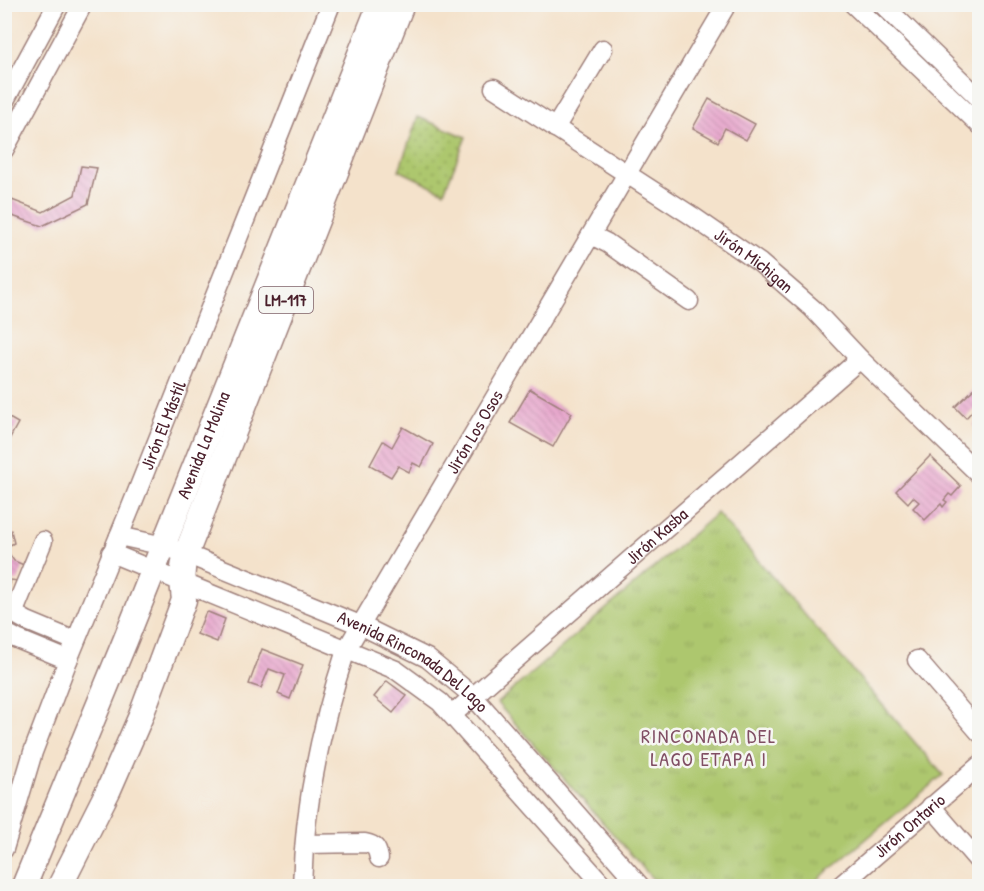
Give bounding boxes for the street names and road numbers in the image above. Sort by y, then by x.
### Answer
street label: Jirón Michigan [709,222,799,299]
road number: LM-117 [259,287,313,313]
street label: Jirón El Mástil [134,377,192,473]
street label: Jirón Los Osos [440,385,509,478]
street label: Avenida La Molina [170,388,236,502]
street label: Jirón Kasba [620,502,693,570]
street label: Avenida Rinconada Del Lago [334,604,495,717]
street label: Jirón Ontario [868,788,950,863]

